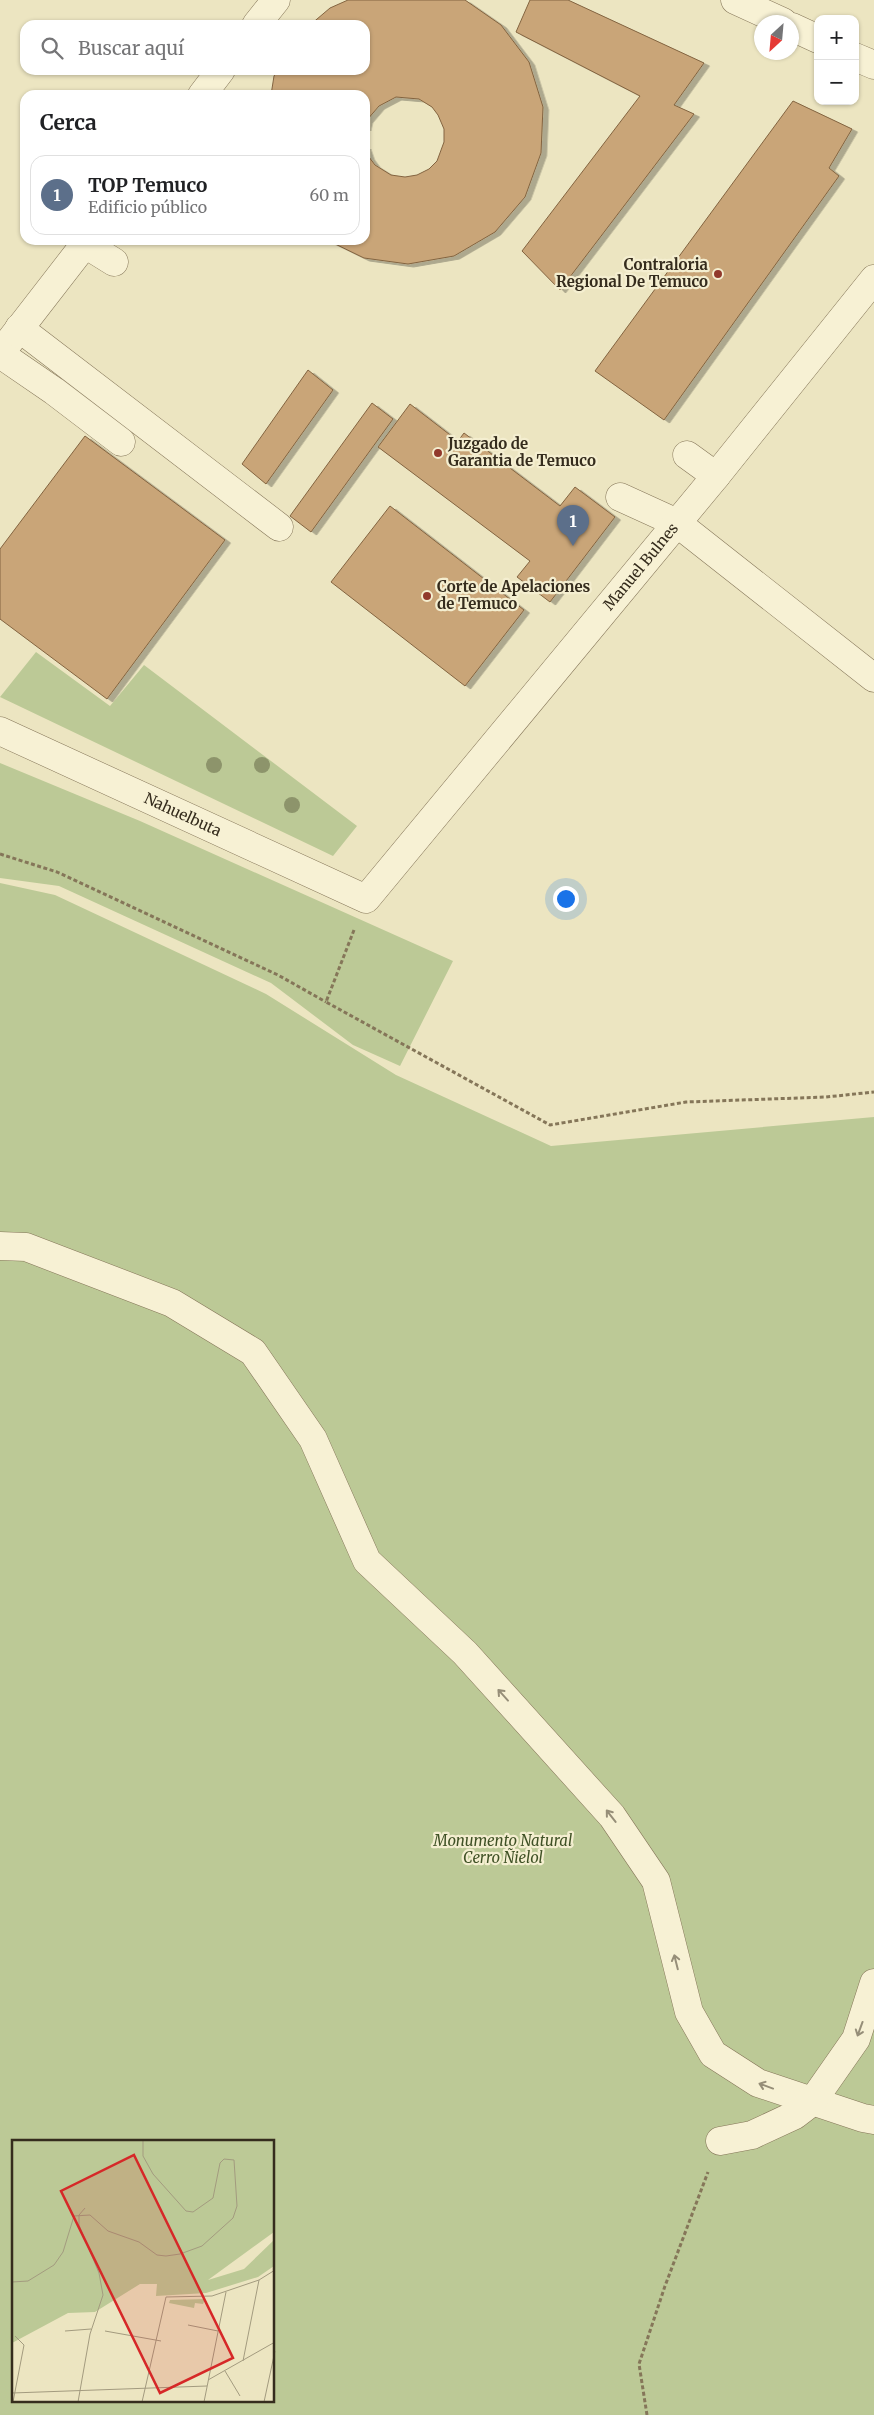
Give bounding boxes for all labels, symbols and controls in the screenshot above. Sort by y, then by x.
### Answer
north arrow [754,15,799,60]
map controls [814,15,859,105]
button: + [814,15,859,60]
search box [20,20,370,75]
icon: search [38,34,66,62]
text: Buscar aquí [78,36,184,60]
button: − [814,60,859,105]
text: Cerca [40,109,97,136]
text: TOP Temuco [88,173,207,197]
text: 1 [53,185,61,205]
text: 60 m [309,185,349,205]
text: Edificio público [88,197,207,217]
place label: Contraloria Regional De Temuco [556,255,709,291]
marker: Contraloria Regional De Temuco [712,268,724,280]
place label: Juzgado de Garantia de Temuco [447,434,596,470]
marker: Juzgado de Garantia de Temuco [432,447,444,459]
pin: 1 [557,505,589,546]
street label: Manuel Bulnes [599,519,682,614]
place label: Corte de Apelaciones de Temuco [437,577,591,613]
marker: Corte de Apelaciones de Temuco [421,590,433,602]
street label: Nahuelbuta [141,788,225,840]
your location [553,886,579,912]
one-way arrow [497,1688,509,1701]
one-way arrow [606,1809,616,1823]
park label: Monumento Natural Cerro Ñielol [433,1831,572,1867]
one-way arrow [671,1954,680,1970]
one-way arrow [855,2021,864,2036]
one-way arrow [759,2080,775,2090]
inset map [12,2140,275,2402]

